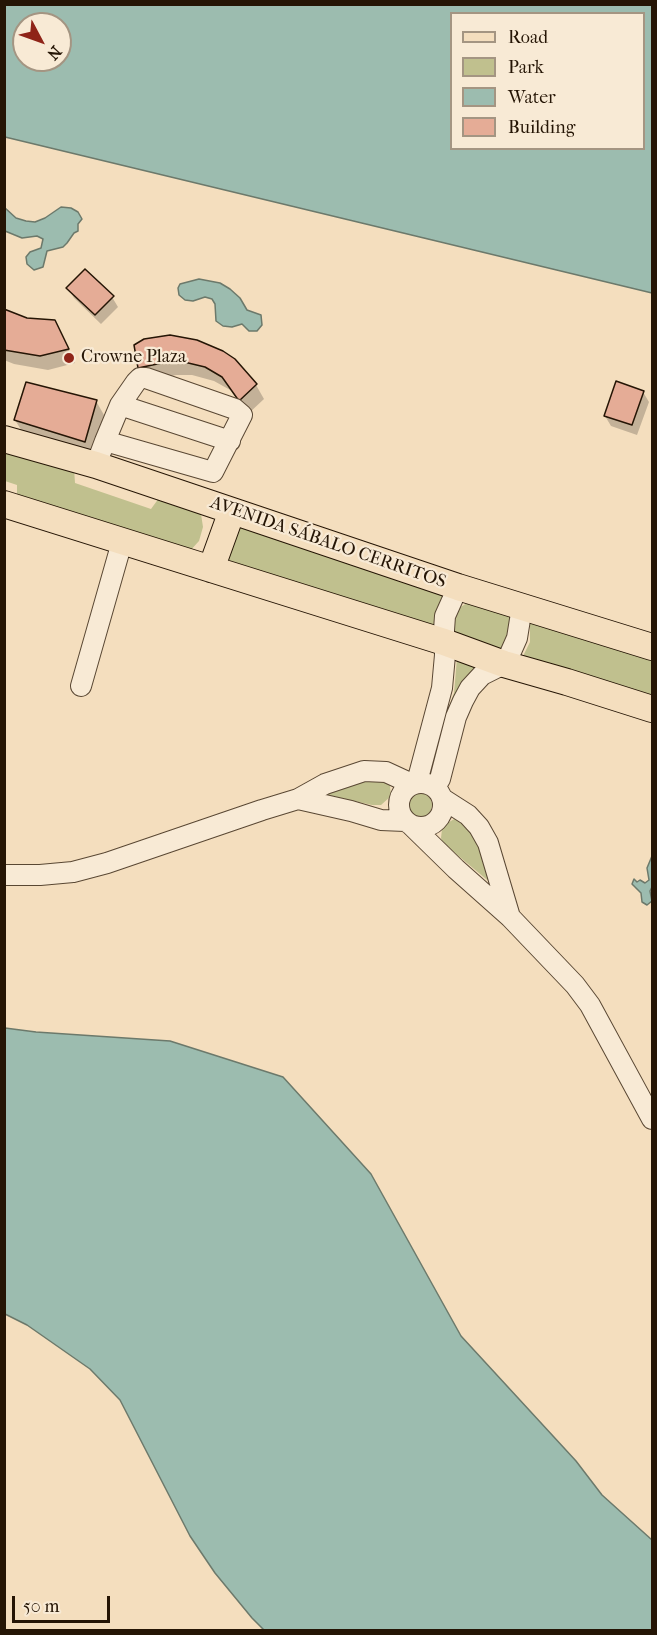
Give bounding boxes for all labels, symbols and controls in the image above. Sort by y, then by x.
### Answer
north arrow [12,12,72,72]
legend [450,12,645,150]
text: Road [508,27,548,48]
text: N [43,42,66,64]
text: Park [508,57,544,78]
text: Water [508,87,556,108]
text: Building [508,117,575,138]
place label: Crowne Plaza [81,347,186,369]
marker: Crowne Plaza [62,351,76,365]
street label: AVENIDA SÁBALO CERRITOS [207,492,449,594]
scale bar [15,1584,112,1622]
text: 50 m [23,1596,59,1617]

